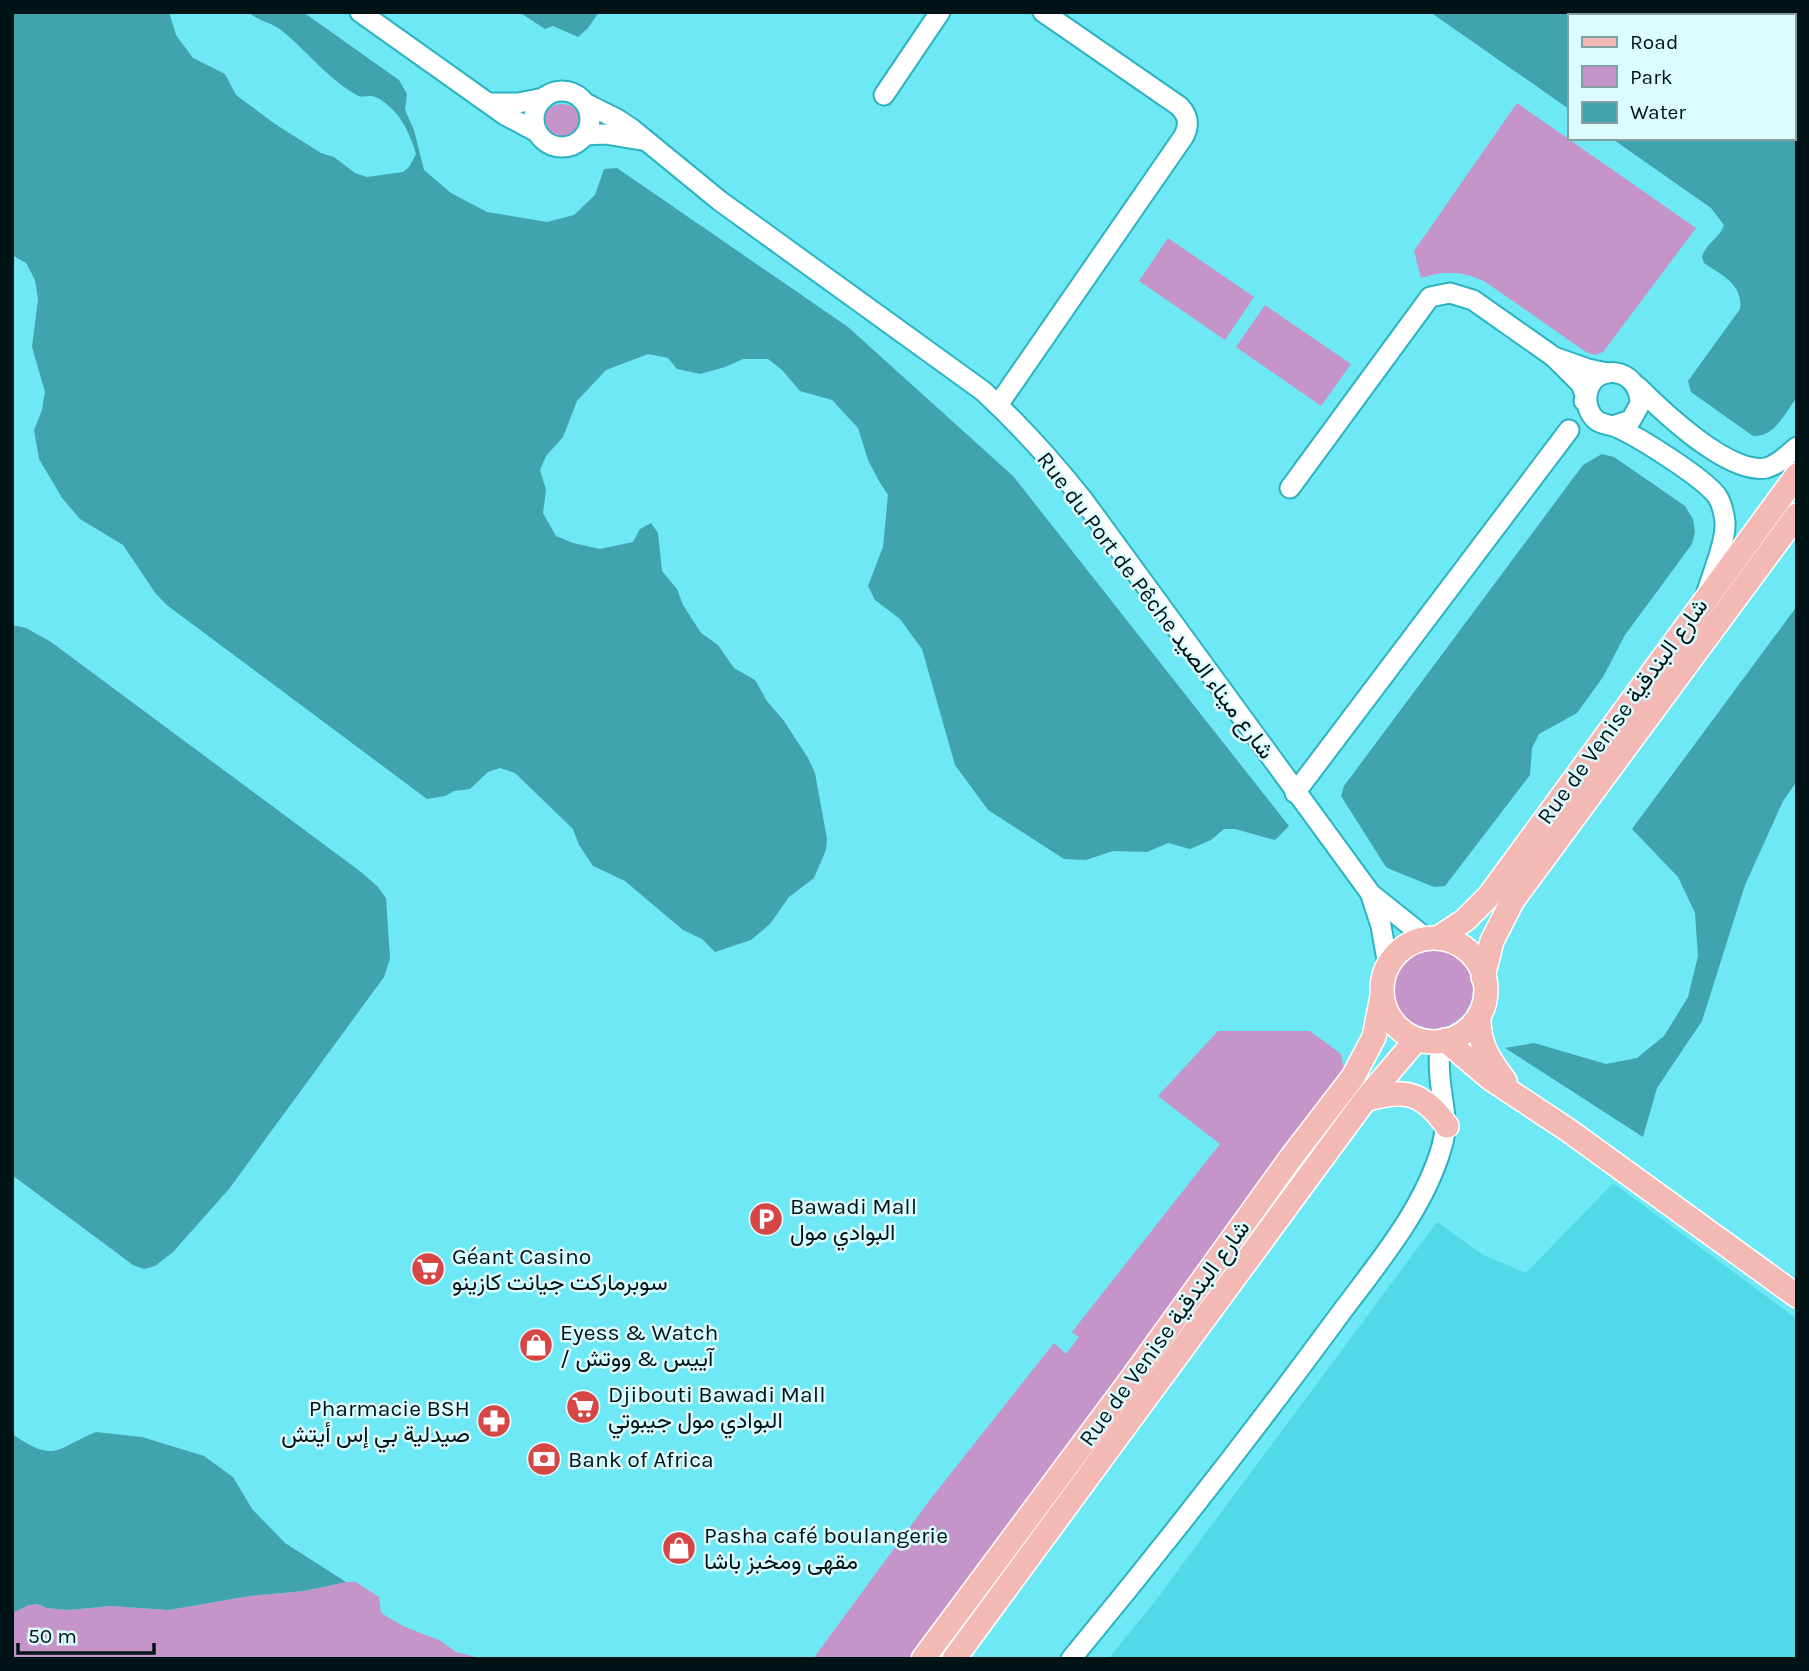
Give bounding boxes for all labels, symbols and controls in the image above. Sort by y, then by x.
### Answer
legend [1568,14,1795,140]
text: Road [1630,30,1678,54]
text: Park [1630,65,1673,89]
text: Water [1630,100,1686,124]
street label: Rue du Port de Pêche شارع ميناء الصيد [1030,446,1280,765]
street label: Rue de Venise شارع البندقية [1531,593,1715,831]
place label: Bawadi Mall البوادي مول [790,1193,917,1251]
parking icon: Bawadi Mall البوادي مول [747,1200,785,1238]
street label: Rue de Venise شارع البندقية [1073,1215,1257,1453]
place label: Géant Casino سوبرماركت جيانت كازينو [452,1243,668,1297]
supermarket icon: Géant Casino سوبرماركت جيانت كازينو [409,1250,447,1288]
place label: Eyess & Watch / آييس & ووتش [560,1319,718,1372]
shop icon: Eyess & Watch / آييس & ووتش [517,1326,555,1364]
place label: Djibouti Bawadi Mall البوادي مول جيبوتي [608,1381,826,1439]
supermarket icon: Djibouti Bawadi Mall البوادي مول جيبوتي [564,1388,602,1426]
place label: Pharmacie BSH صيدلية بي إس أيتش [281,1395,470,1453]
pharmacy icon: Pharmacie BSH صيدلية بي إس أيتش [475,1402,513,1440]
bank icon: Bank of Africa [525,1440,563,1478]
place label: Bank of Africa [568,1446,714,1473]
place label: Pasha café boulangerie مقهى ومخبز باشا [704,1522,948,1576]
shop icon: Pasha café boulangerie مقهى ومخبز باشا [660,1529,698,1567]
scale bar [18,1612,154,1656]
text: 50 m [28,1624,77,1648]

